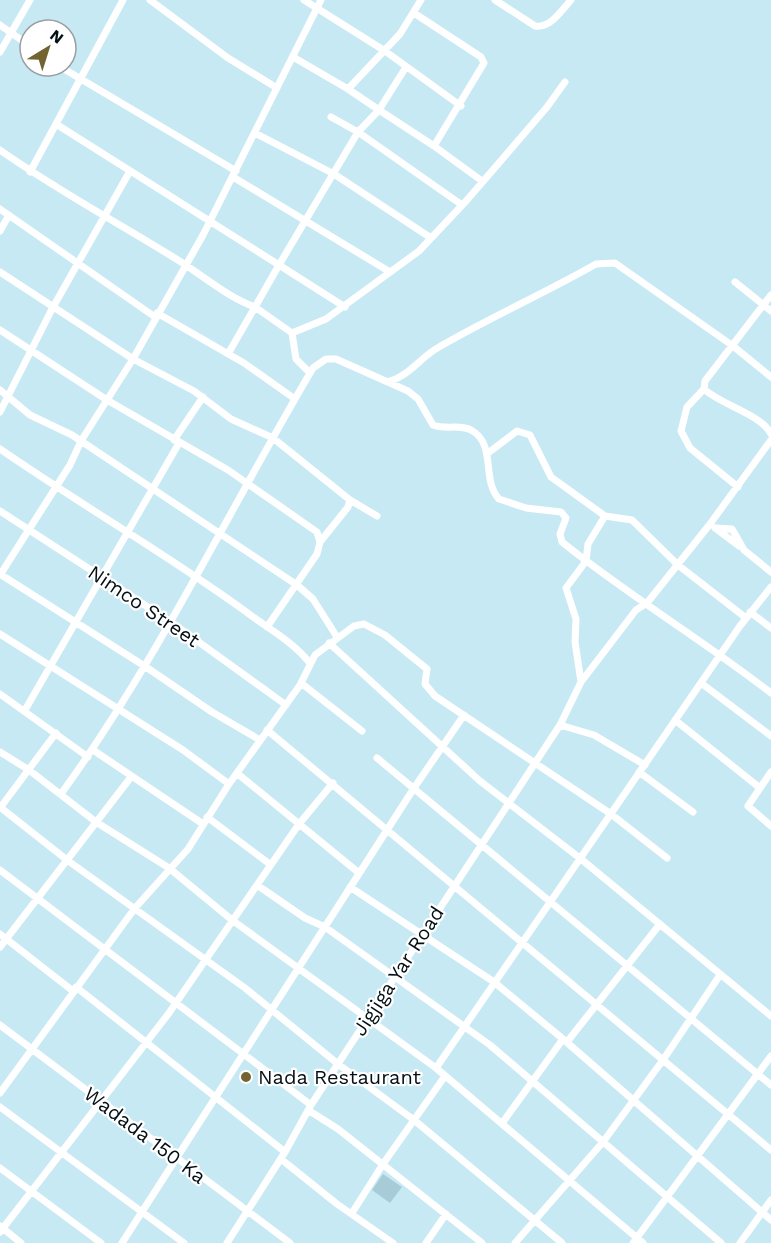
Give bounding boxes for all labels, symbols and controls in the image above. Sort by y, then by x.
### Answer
north arrow [18,18,78,78]
text: N [46,25,67,48]
street label: Nimco Street [84,560,205,652]
street label: Jigjiga Yar Road [347,902,449,1040]
place label: Nada Restaurant [258,1065,422,1089]
marker: Nada Restaurant [239,1070,253,1084]
street label: Wadada 150 Ka [79,1081,211,1189]

